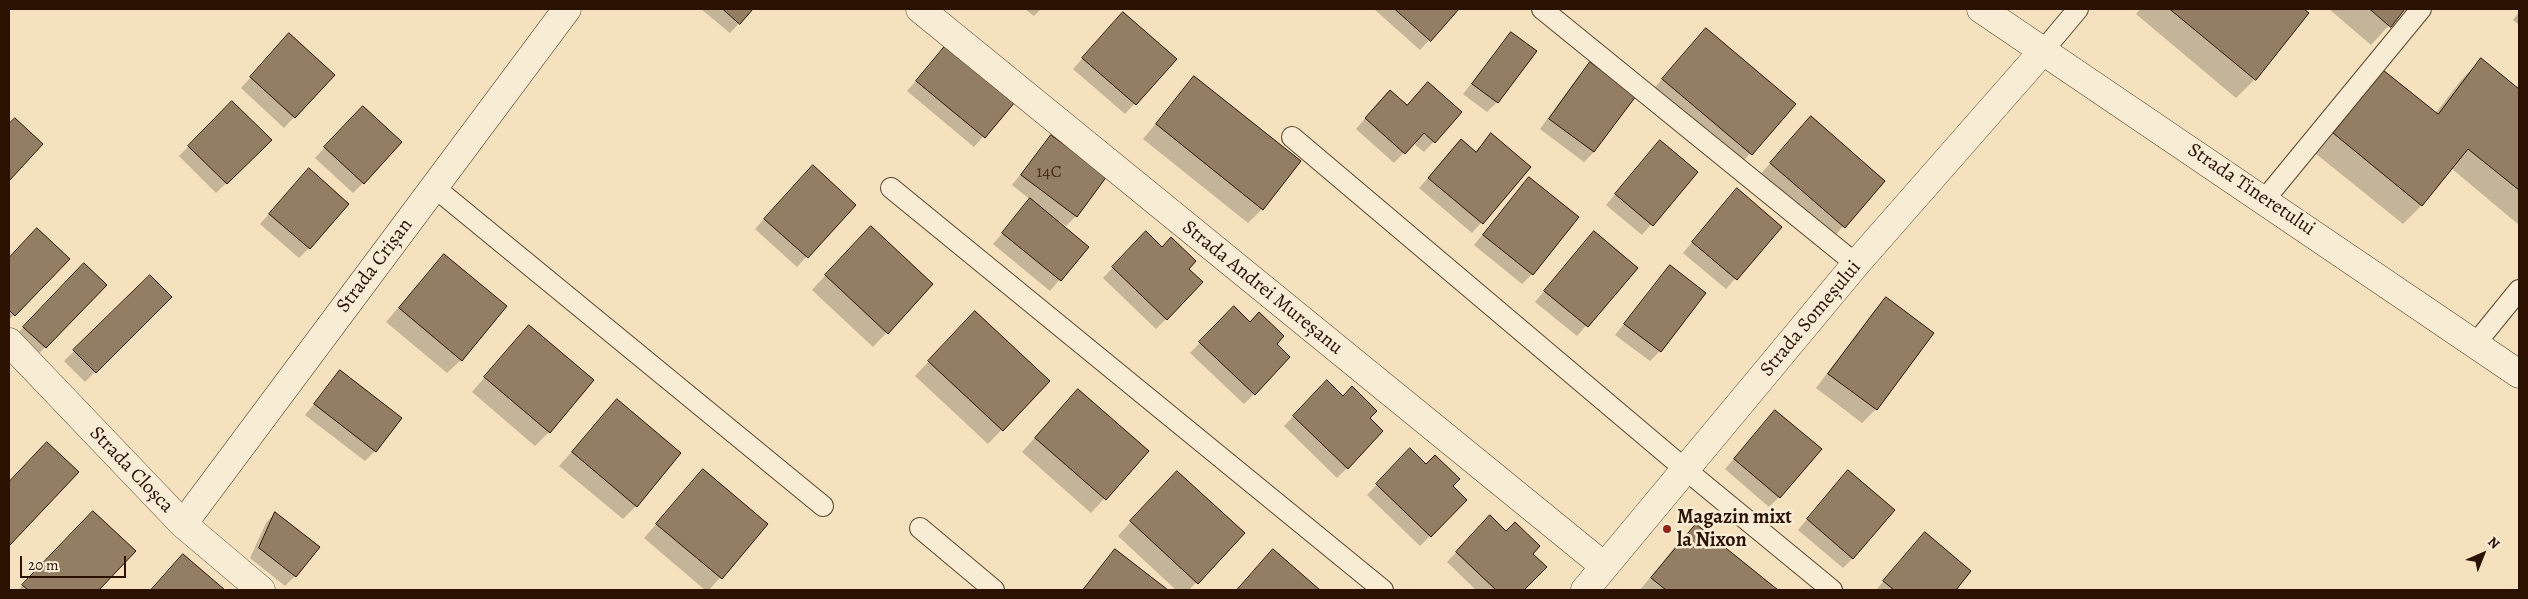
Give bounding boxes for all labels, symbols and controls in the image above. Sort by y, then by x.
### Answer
street label: Strada Tineretului [2183,138,2319,242]
house number: 14C [1036,162,1062,184]
street label: Strada Crișan [332,214,418,318]
street label: Strada Andrei Mureșanu [1177,216,1347,360]
street label: Strada Someșului [1756,256,1866,382]
street label: Strada Cloșca [84,422,178,518]
place label: Magazin mixt la Nixon [1677,506,1792,553]
marker: Magazin mixt la Nixon [1661,523,1673,535]
north arrow [2458,529,2508,579]
text: N [2483,532,2504,553]
scale bar [22,546,129,578]
text: 20 m [28,555,59,575]

